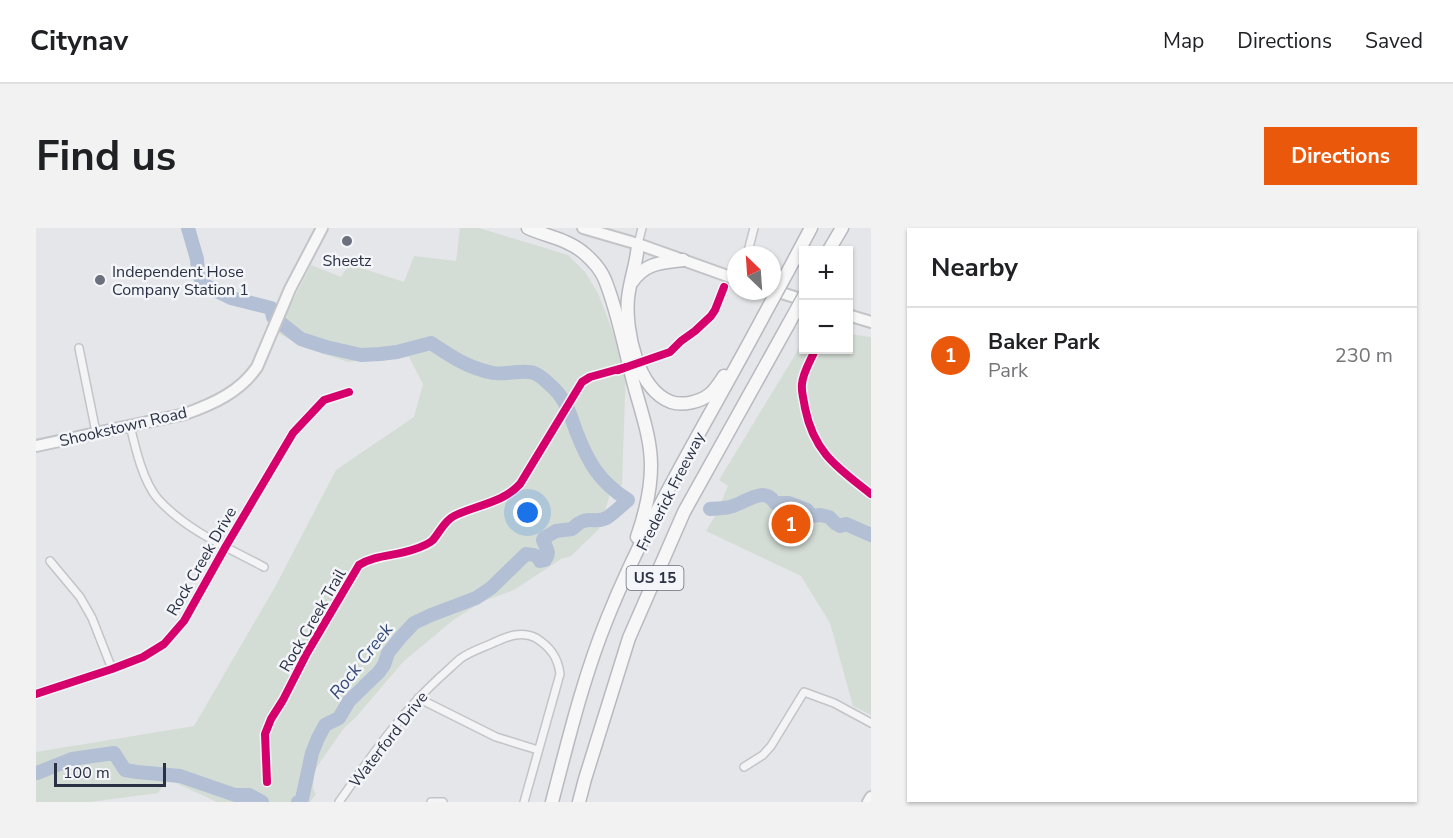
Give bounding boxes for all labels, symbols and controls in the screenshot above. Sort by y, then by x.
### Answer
text: Citynav [30,22,128,60]
text: Map [1163,27,1204,55]
text: Directions [1237,27,1332,55]
text: Saved [1365,27,1423,55]
button: Directions [1264,127,1417,185]
text: Find us [36,128,176,185]
marker: Sheetz [340,234,354,248]
north arrow [727,246,781,300]
map controls [799,246,853,354]
button: + [799,246,853,300]
place label: Sheetz [323,250,371,272]
text: Nearby [931,250,1018,285]
place label: Independent Hose Company Station 1 [112,261,249,301]
marker: Independent Hose Company Station 1 [93,273,107,287]
button: − [799,300,853,354]
text: Baker Park [988,327,1100,357]
text: 1 [945,342,957,369]
text: 230 m [1335,342,1393,369]
text: Park [988,357,1028,384]
street label: Shookstown Road [57,402,189,452]
street label: Frederick Freeway [631,428,711,555]
your location [513,498,542,527]
pin: 1 [772,502,810,546]
street label: Rock Creek Drive [162,503,242,620]
street label: Rock Creek Trail [274,565,351,676]
road number: US 15 [626,566,684,590]
water label: Rock Creek [324,617,399,704]
street label: Waterford Drive [344,687,433,792]
scale bar [54,760,166,788]
text: 100 m [63,762,110,784]

